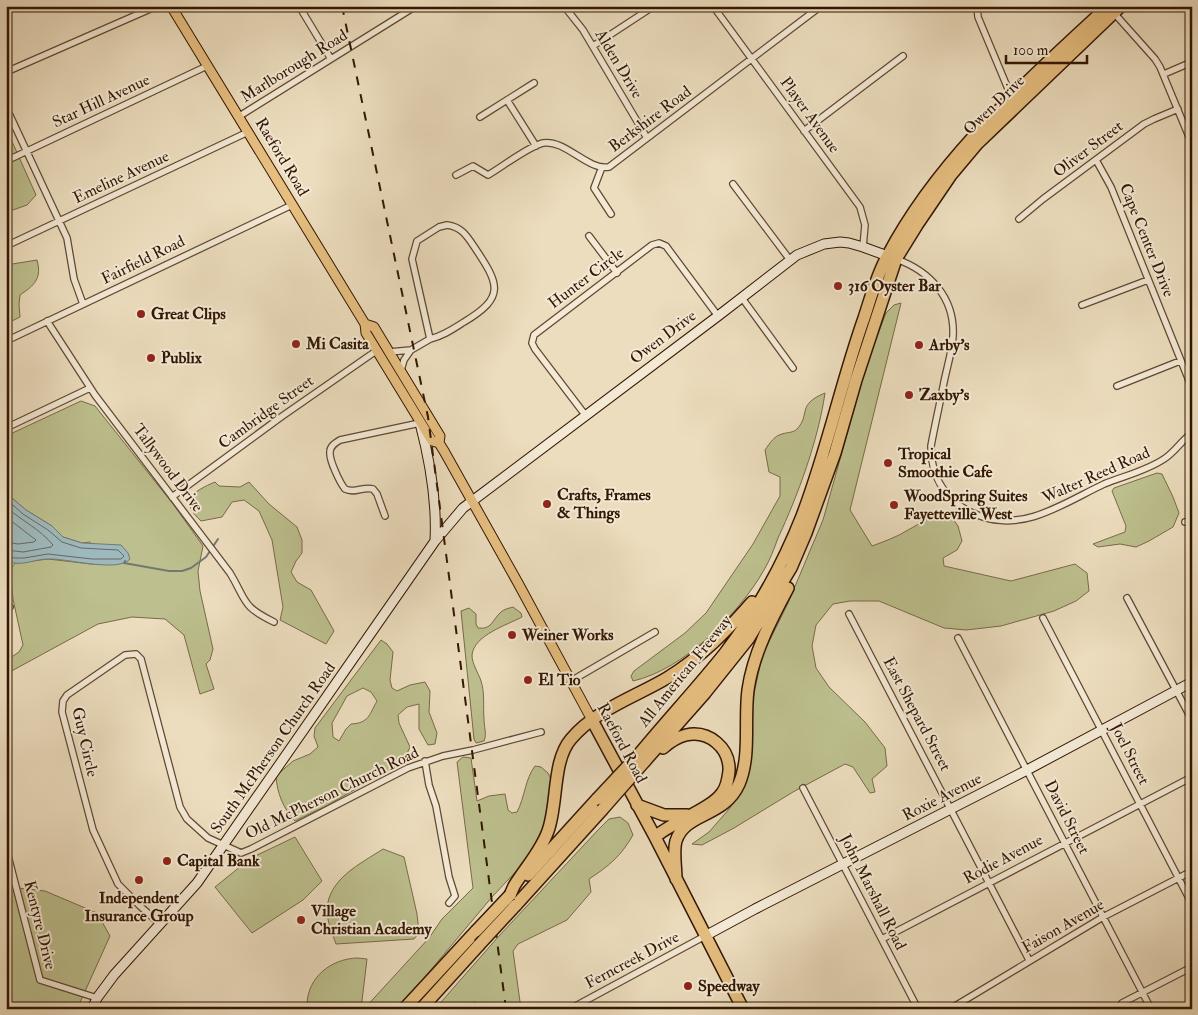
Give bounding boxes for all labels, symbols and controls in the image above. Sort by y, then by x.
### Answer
street label: Marlborough Road [237,25,351,107]
street label: Alden Drive [590,25,648,102]
scale bar [1006,32,1087,64]
text: 100 m [1013,41,1049,60]
street label: Star Hill Avenue [49,70,153,132]
street label: Owen Drive [959,71,1029,139]
street label: Player Avenue [776,73,844,157]
street label: Berkshire Road [605,81,695,157]
street label: Raeford Road [251,114,313,200]
street label: Oliver Street [1049,116,1127,182]
street label: Emeline Avenue [70,146,172,208]
street label: Cape Center Drive [1114,180,1179,300]
street label: Fairfield Road [98,231,188,289]
street label: Hunter Circle [544,243,628,313]
place label: 316 Oyster Bar [848,276,942,297]
marker: 316 Oyster Bar [832,280,844,292]
place label: Great Clips [151,304,226,325]
street label: Owen Drive [626,305,700,368]
marker: Great Clips [135,308,147,320]
place label: Mi Casita [305,334,369,354]
place label: Arby's [928,335,970,356]
marker: Mi Casita [290,338,302,350]
marker: Arby's [913,339,925,351]
place label: Publix [161,348,203,368]
marker: Publix [145,352,157,364]
street label: Cambridge Street [214,371,318,453]
place label: Zaxby's [919,385,970,406]
marker: Zaxby's [903,389,915,401]
street label: Tallywood Drive [128,420,208,516]
street label: Walter Reed Road [1038,442,1153,508]
place label: Tropical Smoothie Cafe [897,444,993,482]
marker: Tropical Smoothie Cafe [882,457,894,469]
place label: Crafts, Frames & Things [557,485,651,524]
place label: WoodSpring Suites Fayetteville West [903,486,1028,525]
marker: Crafts, Frames & Things [541,498,553,510]
marker: WoodSpring Suites Fayetteville West [888,499,900,511]
street label: All American Freeway [633,610,737,732]
place label: Weiner Works [521,625,614,645]
marker: Weiner Works [506,629,518,641]
street label: East Shepard Street [878,653,956,775]
street label: South McPherson Church Road [206,658,340,837]
place label: El Tio [538,670,581,690]
marker: El Tio [522,674,534,686]
street label: Raeford Road [592,699,652,787]
street label: Guy Circle [67,705,103,779]
street label: Joel Street [1105,719,1154,789]
street label: Old McPherson Church Road [242,742,422,844]
street label: Roxie Avenue [899,768,985,826]
street label: David Street [1040,777,1094,857]
street label: John Marshall Road [834,830,911,954]
street label: Rodie Avenue [960,830,1047,888]
place label: Capital Bank [177,851,260,872]
marker: Capital Bank [161,855,173,867]
marker: Independent Insurance Group [133,874,145,886]
street label: Kentyre Drive [19,879,61,972]
place label: Independent Insurance Group [84,888,194,927]
street label: Faison Avenue [1018,894,1108,958]
place label: Village Christian Academy [310,901,432,940]
marker: Village Christian Academy [295,914,307,926]
street label: Ferncreek Drive [581,927,683,993]
place label: Speedway [698,976,760,997]
marker: Speedway [682,980,694,992]

